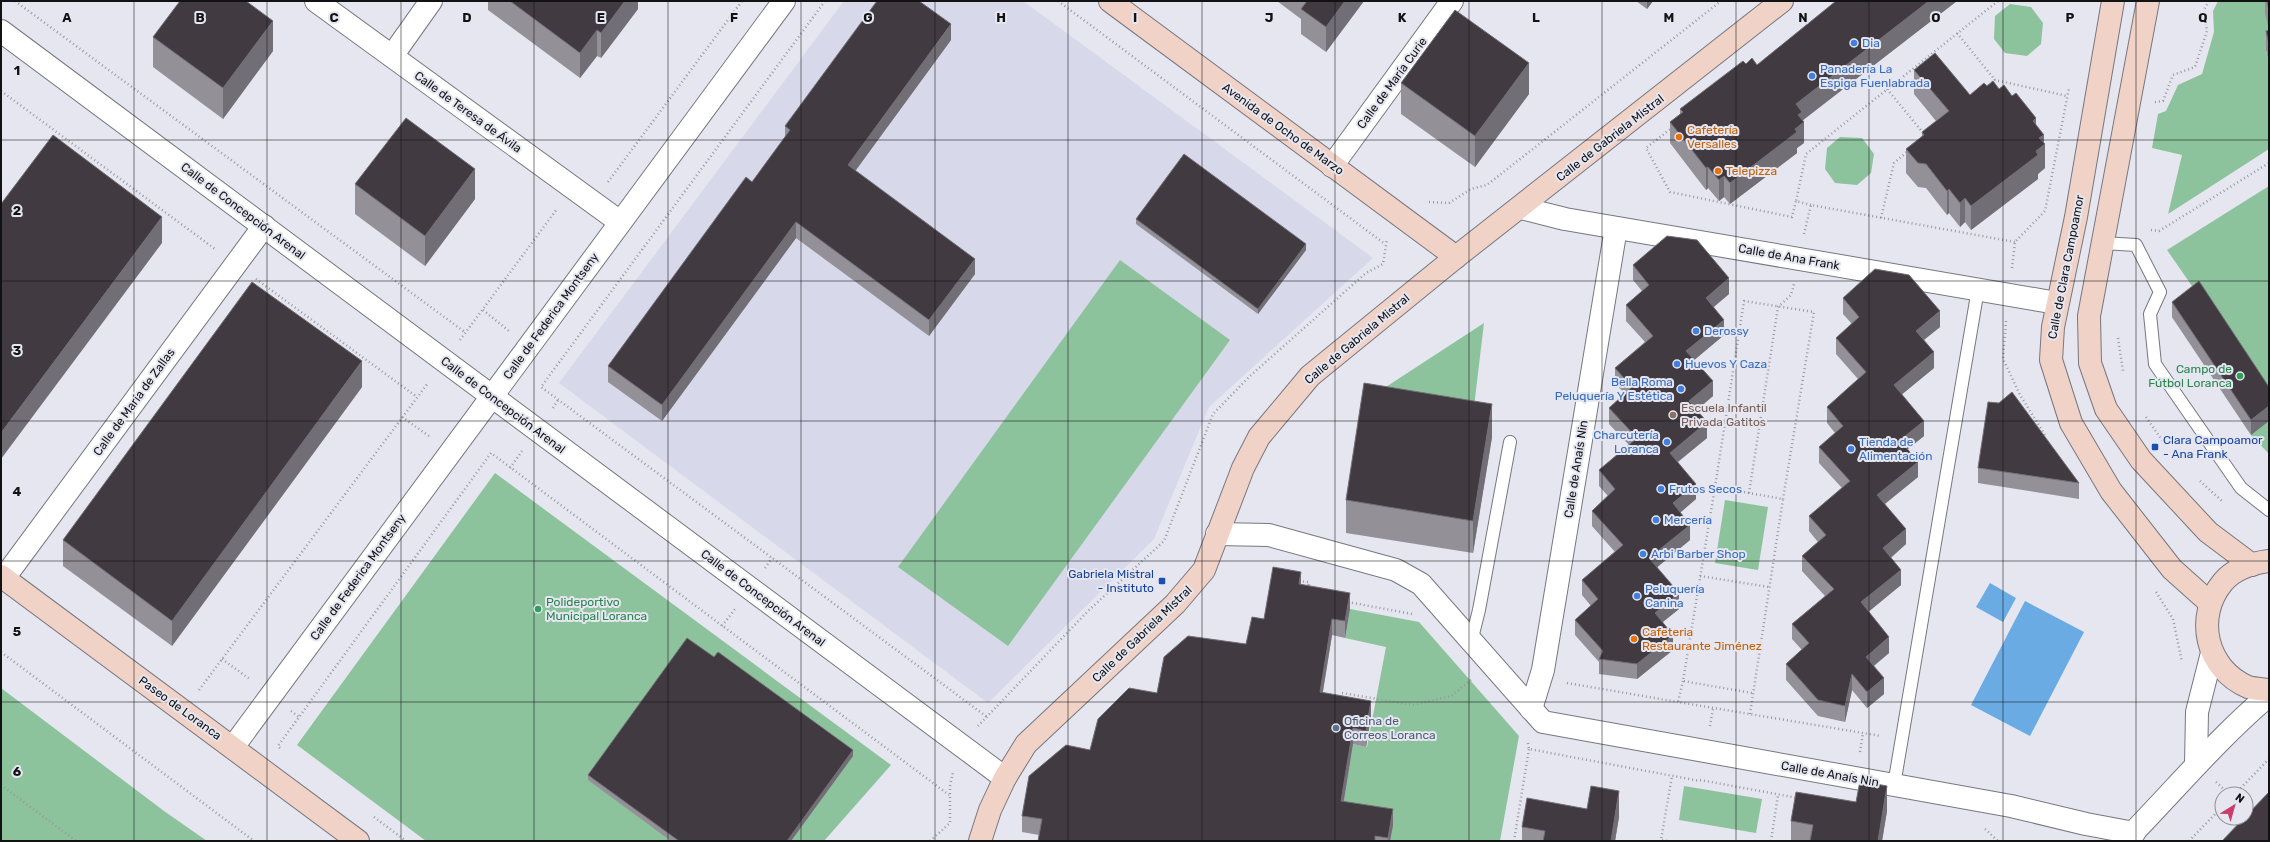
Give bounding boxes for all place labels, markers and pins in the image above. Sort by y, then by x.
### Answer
place label: Dia [1862,36,1880,50]
marker: Dia [1849,38,1859,48]
place label: Panadería La Espiga Fuenlabrada [1820,62,1930,90]
marker: Panadería La Espiga Fuenlabrada [1807,71,1817,81]
place label: Cafetería Versalles [1687,123,1738,151]
marker: Cafetería Versalles [1674,132,1684,142]
place label: Telepizza [1726,164,1777,178]
marker: Telepizza [1713,166,1723,176]
place label: Derossy [1704,324,1749,338]
marker: Derossy [1691,326,1701,336]
place label: Huevos Y Caza [1685,357,1767,371]
marker: Huevos Y Caza [1672,359,1682,369]
place label: Campo de Fútbol Loranca [2148,362,2232,390]
marker: Campo de Fútbol Loranca [2235,371,2245,381]
place label: Bella Roma Peluquería Y Estética [1555,375,1673,403]
marker: Bella Roma Peluquería Y Estética [1676,384,1686,394]
place label: Escuela Infantil Privada Gatitos [1681,401,1767,429]
marker: Escuela Infantil Privada Gatitos [1668,410,1678,420]
place label: Charcutería Loranca [1593,428,1659,456]
place label: Clara Campoamor - Ana Frank [2163,433,2263,461]
place label: Tienda de Alimentación [1859,435,1932,463]
marker: Charcutería Loranca [1662,437,1672,447]
marker: Clara Campoamor - Ana Frank [2150,442,2160,452]
marker: Tienda de Alimentación [1846,444,1856,454]
place label: Frutos Secos [1669,482,1742,496]
marker: Frutos Secos [1656,484,1666,494]
place label: Mercería [1664,513,1712,527]
marker: Mercería [1651,515,1661,525]
place label: Arbi Barber Shop [1651,547,1746,561]
marker: Arbi Barber Shop [1638,549,1648,559]
place label: Gabriela Mistral - Instituto [1068,567,1154,595]
marker: Gabriela Mistral - Instituto [1157,576,1167,586]
place label: Peluquería Canina [1645,582,1705,610]
marker: Peluquería Canina [1632,591,1642,601]
place label: Polideportivo Municipal Loranca [546,595,647,623]
marker: Polideportivo Municipal Loranca [533,604,543,614]
place label: Cafeteria Restaurante Jiménez [1642,625,1762,653]
marker: Cafeteria Restaurante Jiménez [1629,634,1639,644]
place label: Oficina de Correos Loranca [1344,714,1436,742]
marker: Oficina de Correos Loranca [1331,723,1341,733]

